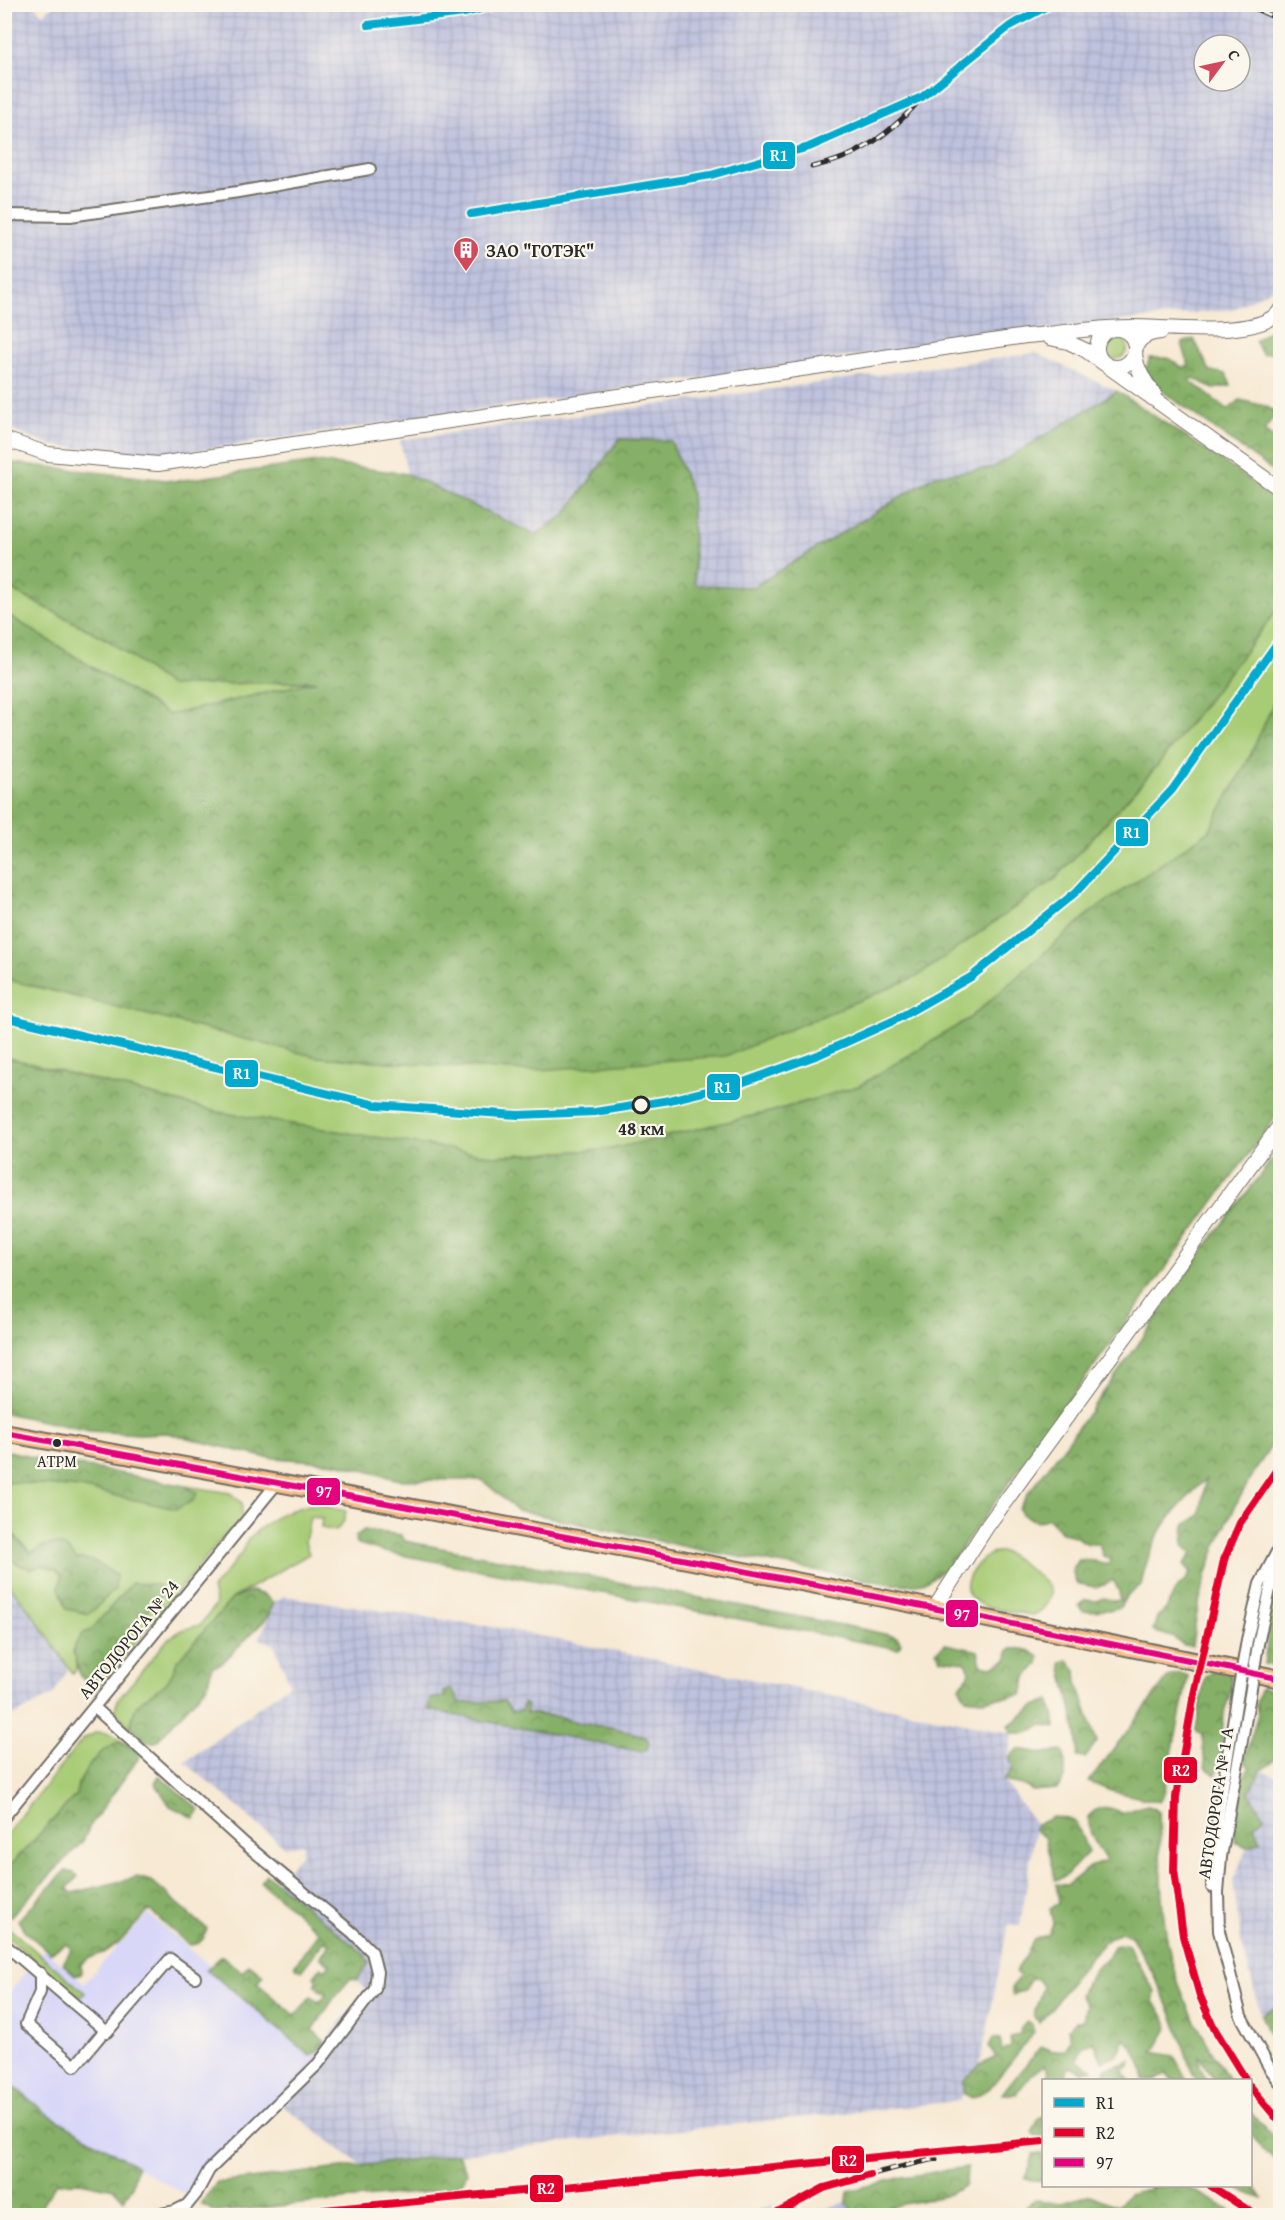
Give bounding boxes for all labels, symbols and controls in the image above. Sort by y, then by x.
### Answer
north arrow [1192,33,1252,93]
text: С [1222,45,1247,65]
line badge: R1 [762,141,796,170]
text: R1 [770,143,788,167]
building icon: ЗАО "ГОТЭК" [451,235,481,273]
place label: ЗАО "ГОТЭК" [486,237,595,264]
line badge: R1 [1115,818,1149,847]
text: R1 [1123,820,1141,844]
line badge: R1 [224,1059,259,1088]
text: R1 [233,1061,251,1085]
line badge: R1 [706,1073,741,1101]
text: R1 [714,1075,732,1099]
marker: 48 км [632,1096,650,1114]
place label: 48 км [618,1115,665,1142]
marker: АТРМ [51,1437,63,1449]
place label: АТРМ [37,1449,77,1473]
line badge: 97 [306,1477,341,1506]
text: 97 [316,1479,332,1503]
street label: АВТОДОРОГА № 24 [71,1573,185,1705]
line badge: 97 [945,1599,979,1628]
text: 97 [954,1602,970,1626]
street label: АВТОДОРОГА № 1 А [1190,1725,1240,1881]
line badge: R2 [1163,1756,1198,1784]
text: R2 [1172,1758,1190,1782]
legend [1042,2079,1252,2187]
text: R1 [1096,2089,1115,2116]
text: R2 [1096,2119,1115,2146]
line badge: R2 [831,2145,865,2174]
text: R2 [839,2148,857,2172]
text: 97 [1096,2149,1113,2176]
line badge: R2 [529,2174,564,2203]
text: R2 [537,2176,555,2200]

